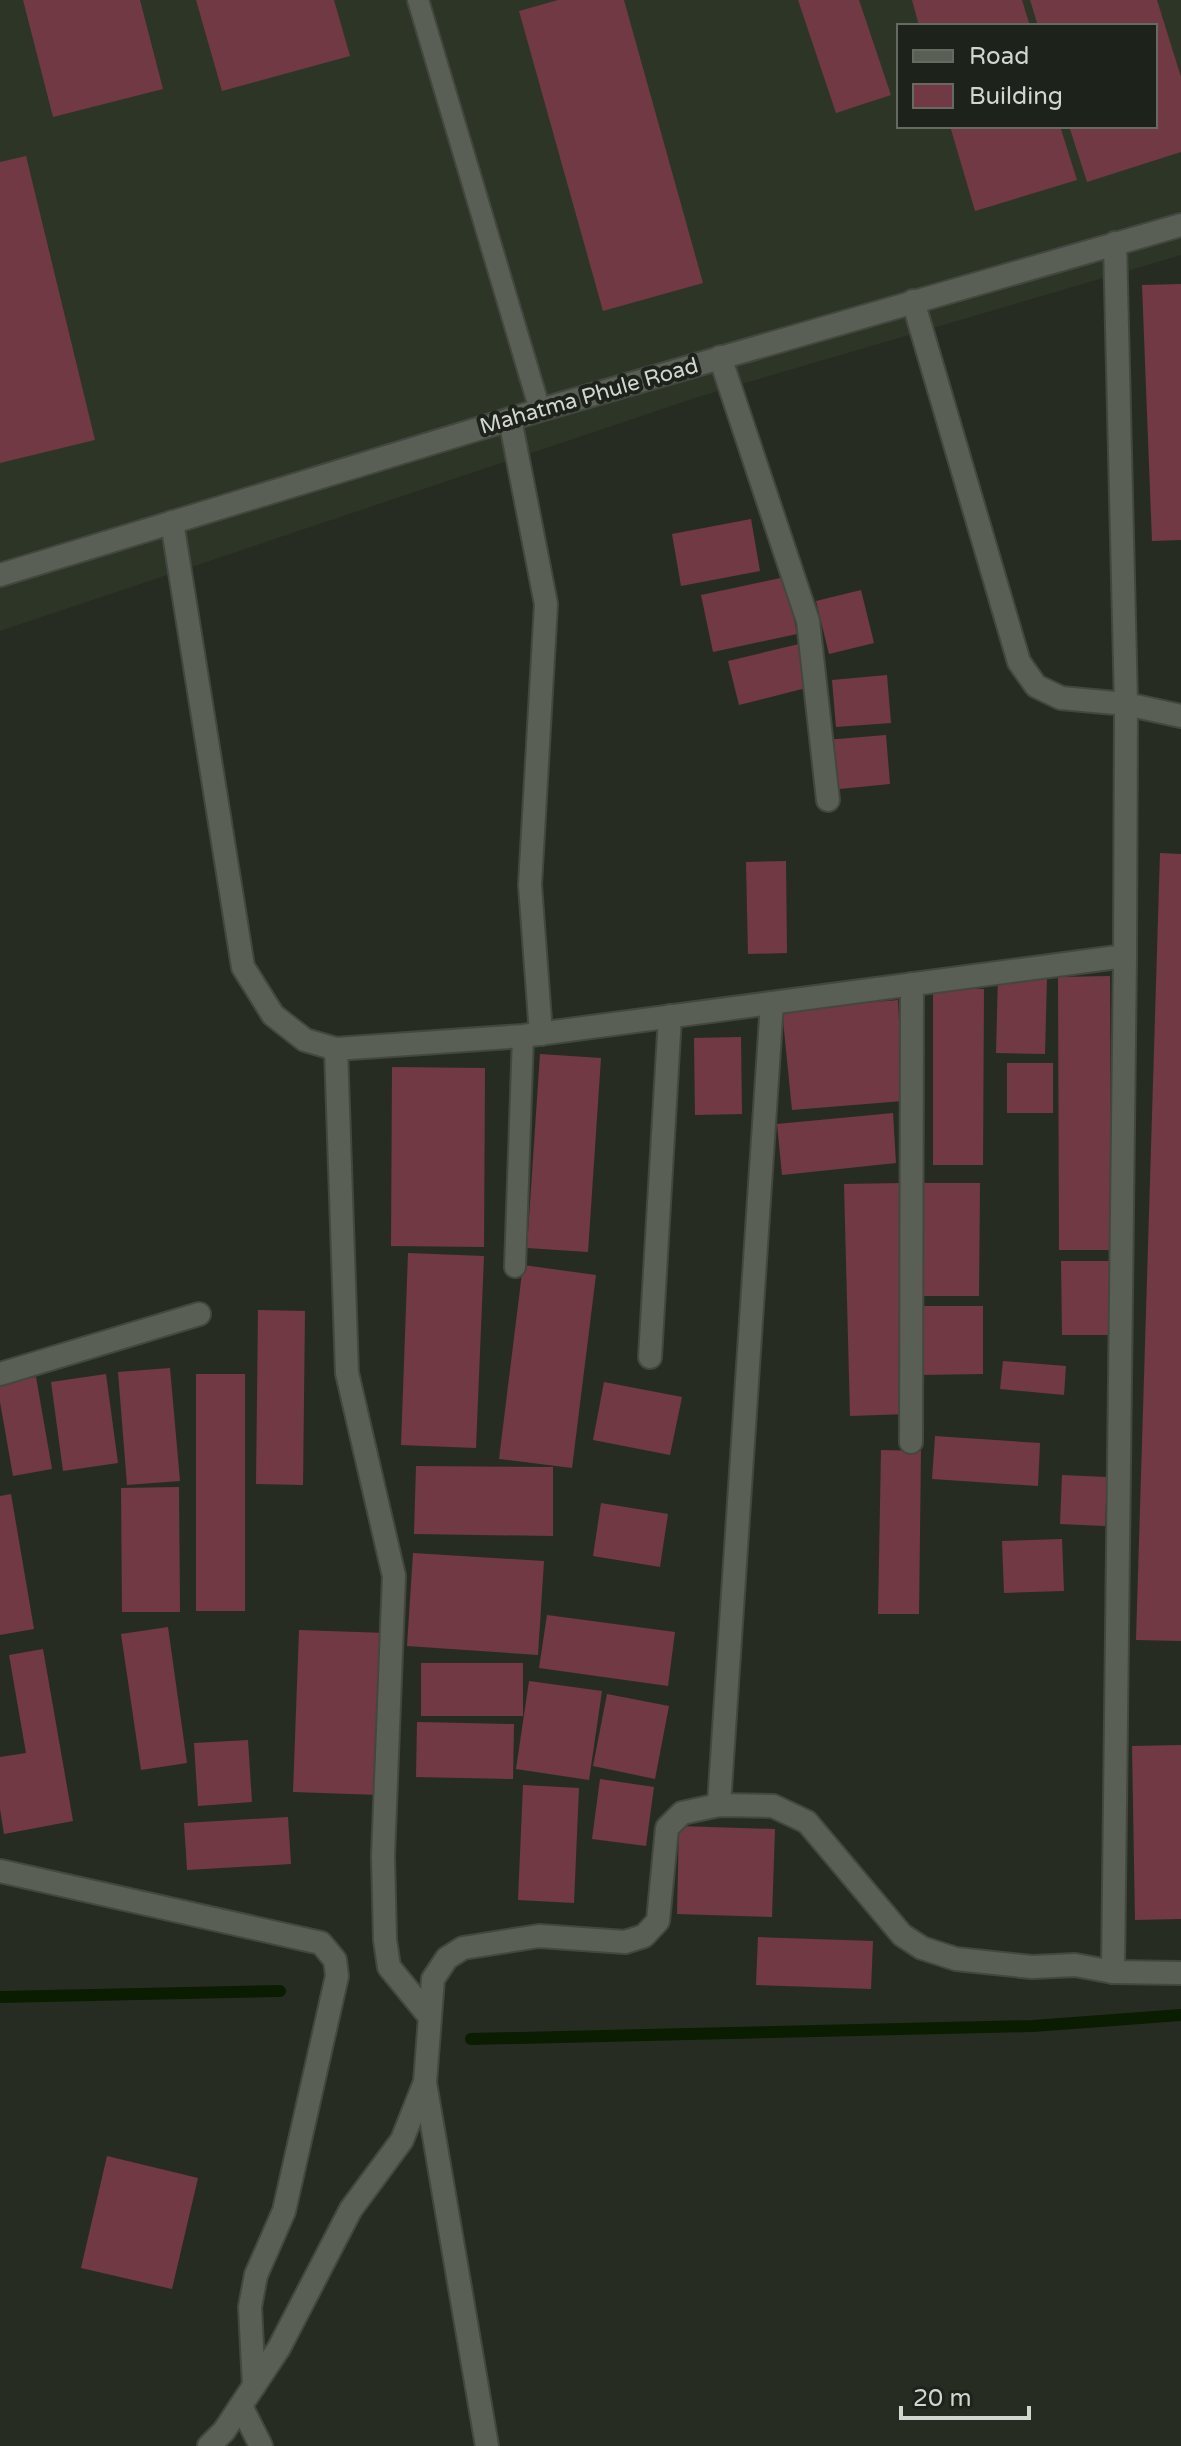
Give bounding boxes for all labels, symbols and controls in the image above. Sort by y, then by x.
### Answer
legend [897,24,1157,128]
text: Road [969,42,1029,71]
text: Building [969,82,1063,111]
street label: Mahatma Phule Road [477,352,701,440]
scale bar [901,2370,1029,2420]
text: 20 m [913,2384,971,2413]

